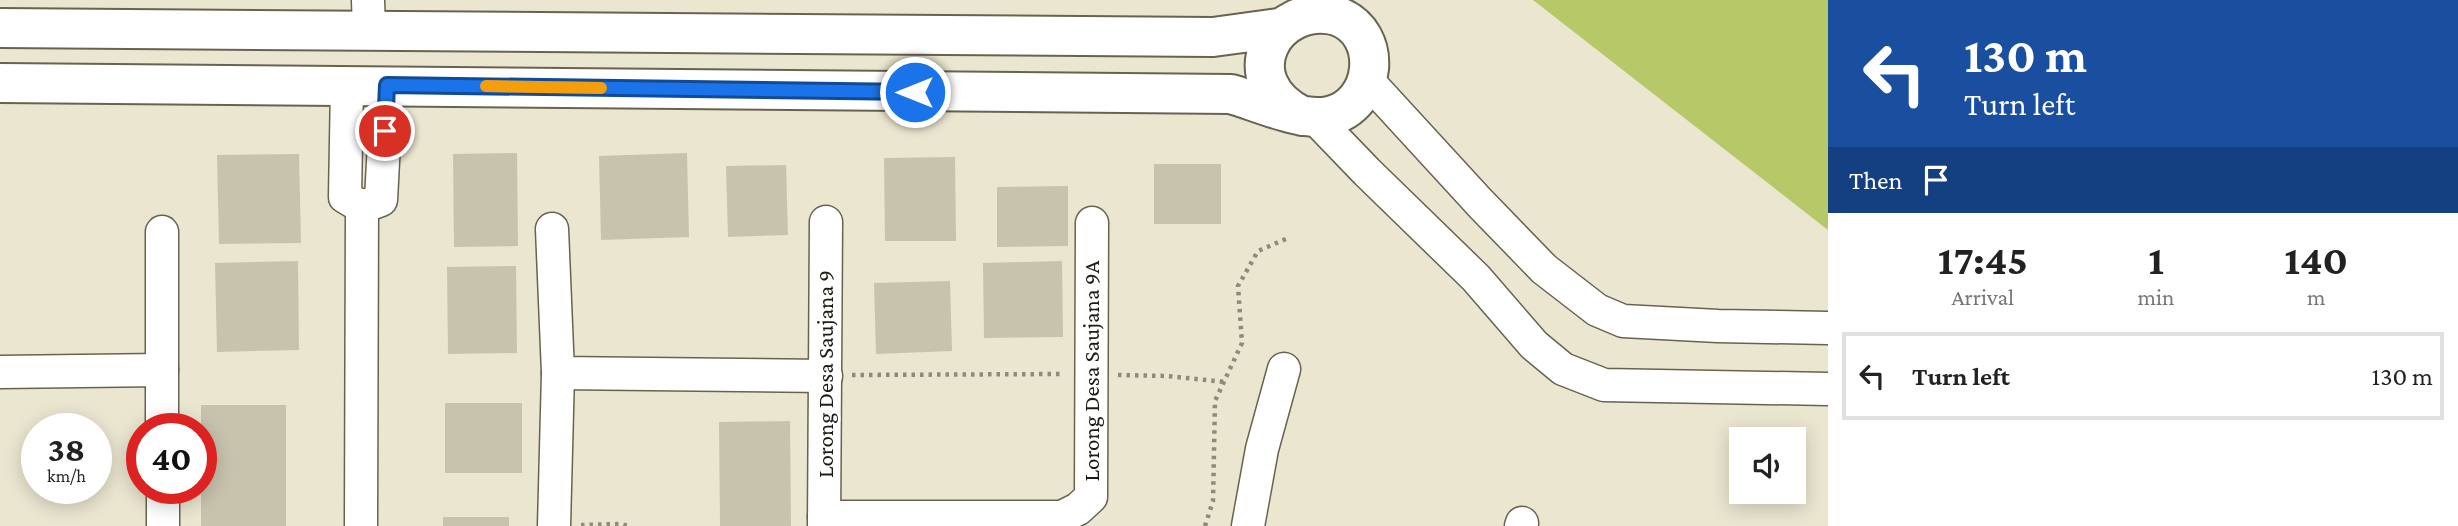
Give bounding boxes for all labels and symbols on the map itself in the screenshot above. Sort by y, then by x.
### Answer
position arrow [878,55,952,129]
pin [355,101,415,161]
street label: Lorong Desa Saujana 9A [1078,260,1104,481]
street label: Lorong Desa Saujana 9 [812,270,838,478]
speed limit sign: 40 [126,413,217,504]

